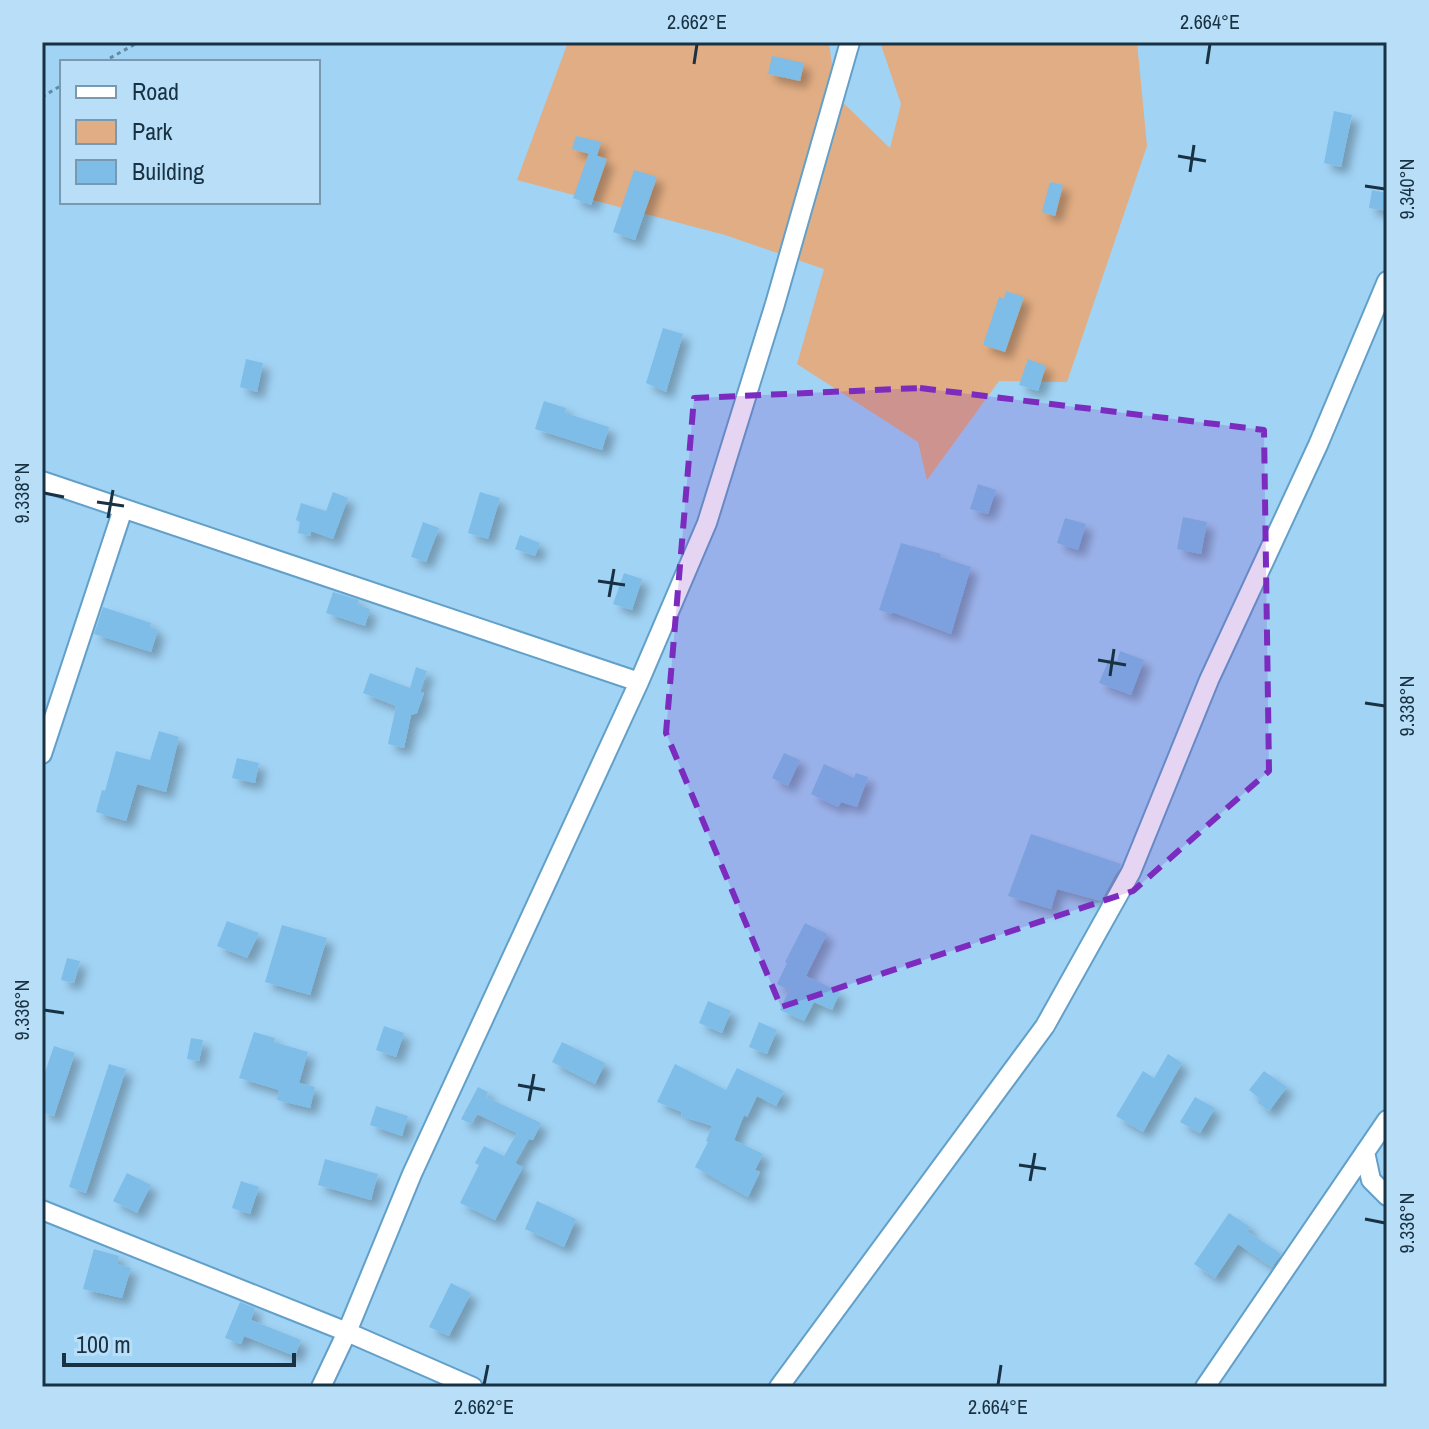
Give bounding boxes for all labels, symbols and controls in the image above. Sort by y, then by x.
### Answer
text: 2.662°E [667,8,727,35]
text: 2.664°E [1180,8,1240,35]
legend [60,60,320,204]
text: Road [132,75,179,107]
text: Park [132,115,173,147]
text: Building [132,155,204,187]
text: 9.340°N [1393,159,1420,219]
text: 9.338°N [8,463,35,523]
text: 9.338°N [1393,676,1420,736]
text: 9.336°N [8,980,35,1040]
text: 9.336°N [1393,1193,1420,1253]
scale bar [64,1317,294,1367]
text: 100 m [76,1328,131,1360]
text: 2.662°E [454,1393,514,1420]
text: 2.664°E [968,1393,1028,1420]

